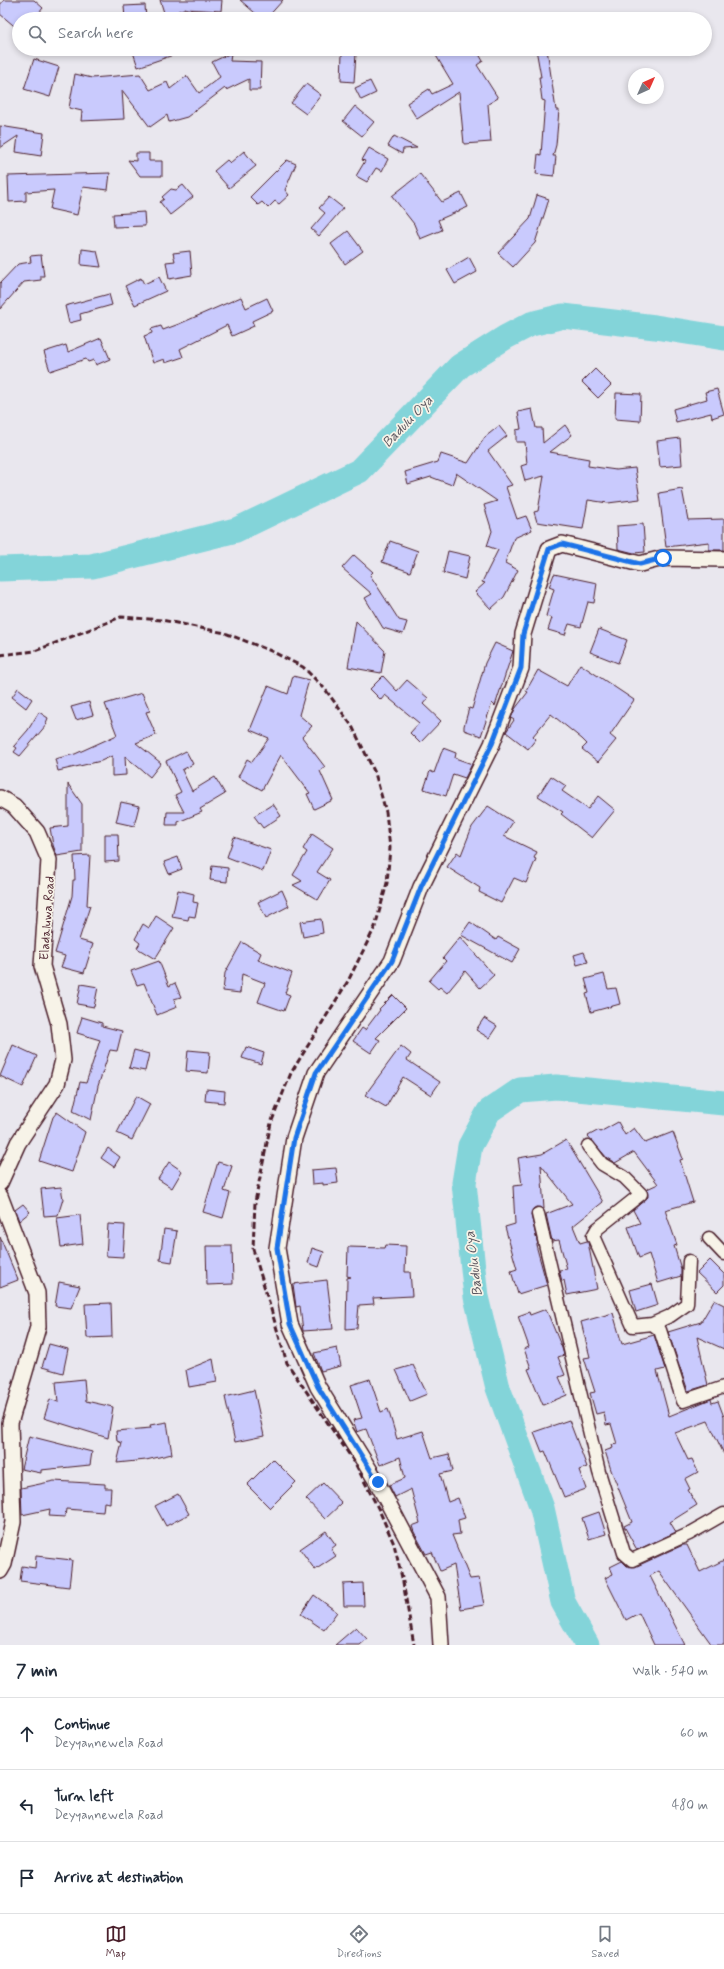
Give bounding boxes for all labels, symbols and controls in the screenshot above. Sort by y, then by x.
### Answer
search box [12,12,712,56]
icon: search [26,23,48,45]
text: Search here [58,24,134,44]
north arrow [628,68,664,104]
water label: Badulu Oya [379,392,437,451]
route start [654,549,672,567]
street label: Eladaluwa Road [36,875,59,961]
water label: Badulu Oya [461,1230,487,1297]
route end [369,1473,387,1491]
text: 7 min [16,1660,58,1682]
text: Walk · 540 m [633,1663,708,1680]
text: Continue [54,1715,110,1735]
icon: ahead [16,1723,38,1745]
text: 60 m [680,1725,708,1742]
text: Deyyannewela Road [54,1735,163,1752]
text: Turn left [54,1787,114,1807]
icon: left [16,1795,38,1817]
text: 480 m [672,1797,708,1814]
text: Deyyannewela Road [54,1807,163,1824]
icon: arrive [16,1867,38,1889]
text: Arrive at destination [54,1868,183,1888]
tab: Map [105,1923,127,1961]
tab: Directions [336,1923,382,1961]
tab: Saved [591,1923,619,1961]

